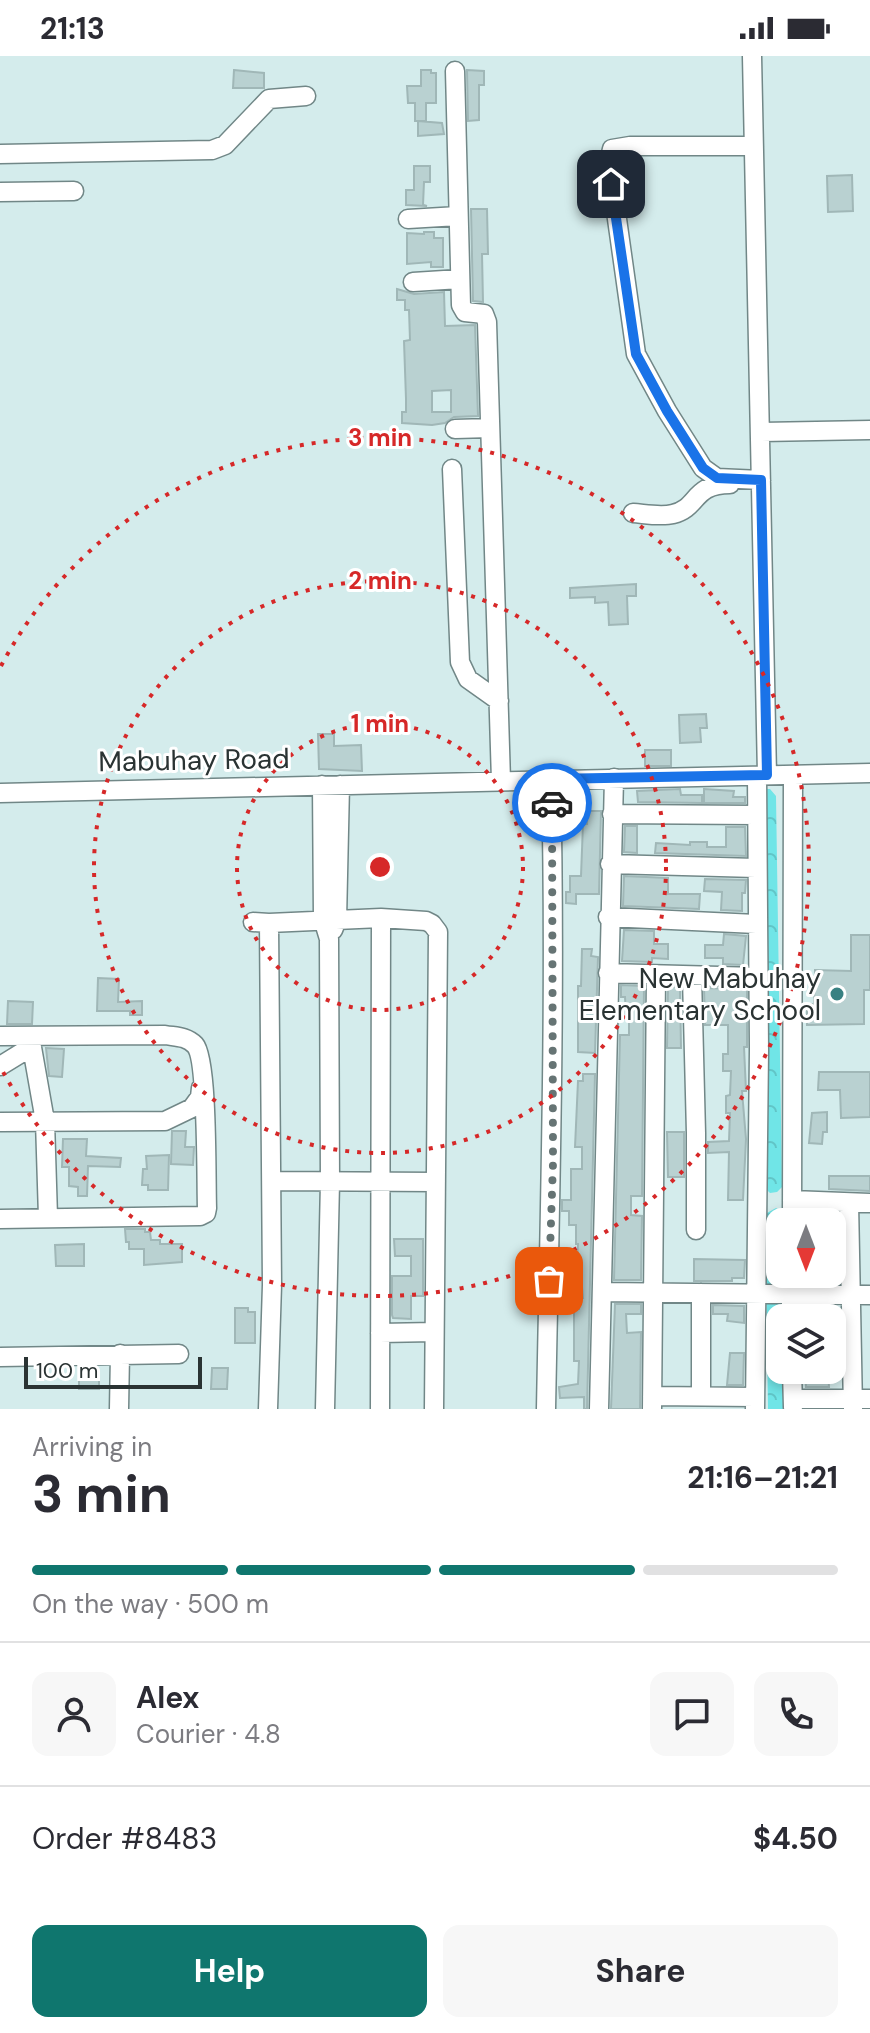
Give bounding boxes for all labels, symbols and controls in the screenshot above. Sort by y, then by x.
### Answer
text: 21:13 [40,9,105,48]
pin [577,150,645,218]
icon: home [589,162,633,206]
text: 3 min [348,422,412,453]
text: 2 min [348,565,412,596]
text: 1 min [351,708,409,739]
street label: Mabuhay Road [98,740,290,780]
courier [512,763,592,843]
icon: car [530,781,574,825]
centre of rings [366,853,394,881]
place label: New Mabuhay Elementary School [579,960,821,1029]
marker: New Mabuhay Elementary School [828,985,846,1003]
north arrow [766,1208,846,1288]
map controls [766,1208,846,1384]
pin [515,1247,583,1315]
icon: bag [527,1259,571,1303]
button: layers [766,1304,846,1384]
scale bar [24,1353,202,1389]
text: 100 m [36,1356,98,1385]
text: Arriving in [32,1430,152,1464]
text: 21:16–21:21 [687,1458,838,1497]
text: 3 min [32,1460,171,1528]
text: On the way · 500 m [32,1587,269,1621]
button: person [32,1672,116,1756]
button: chat [650,1672,734,1756]
button: phone [754,1672,838,1756]
text: Alex [136,1678,199,1717]
text: Courier · 4.8 [136,1717,281,1751]
text: Order #8483 [32,1819,217,1858]
text: $4.50 [753,1819,838,1858]
button: Help [32,1925,427,2017]
button: Share [443,1925,838,2017]

